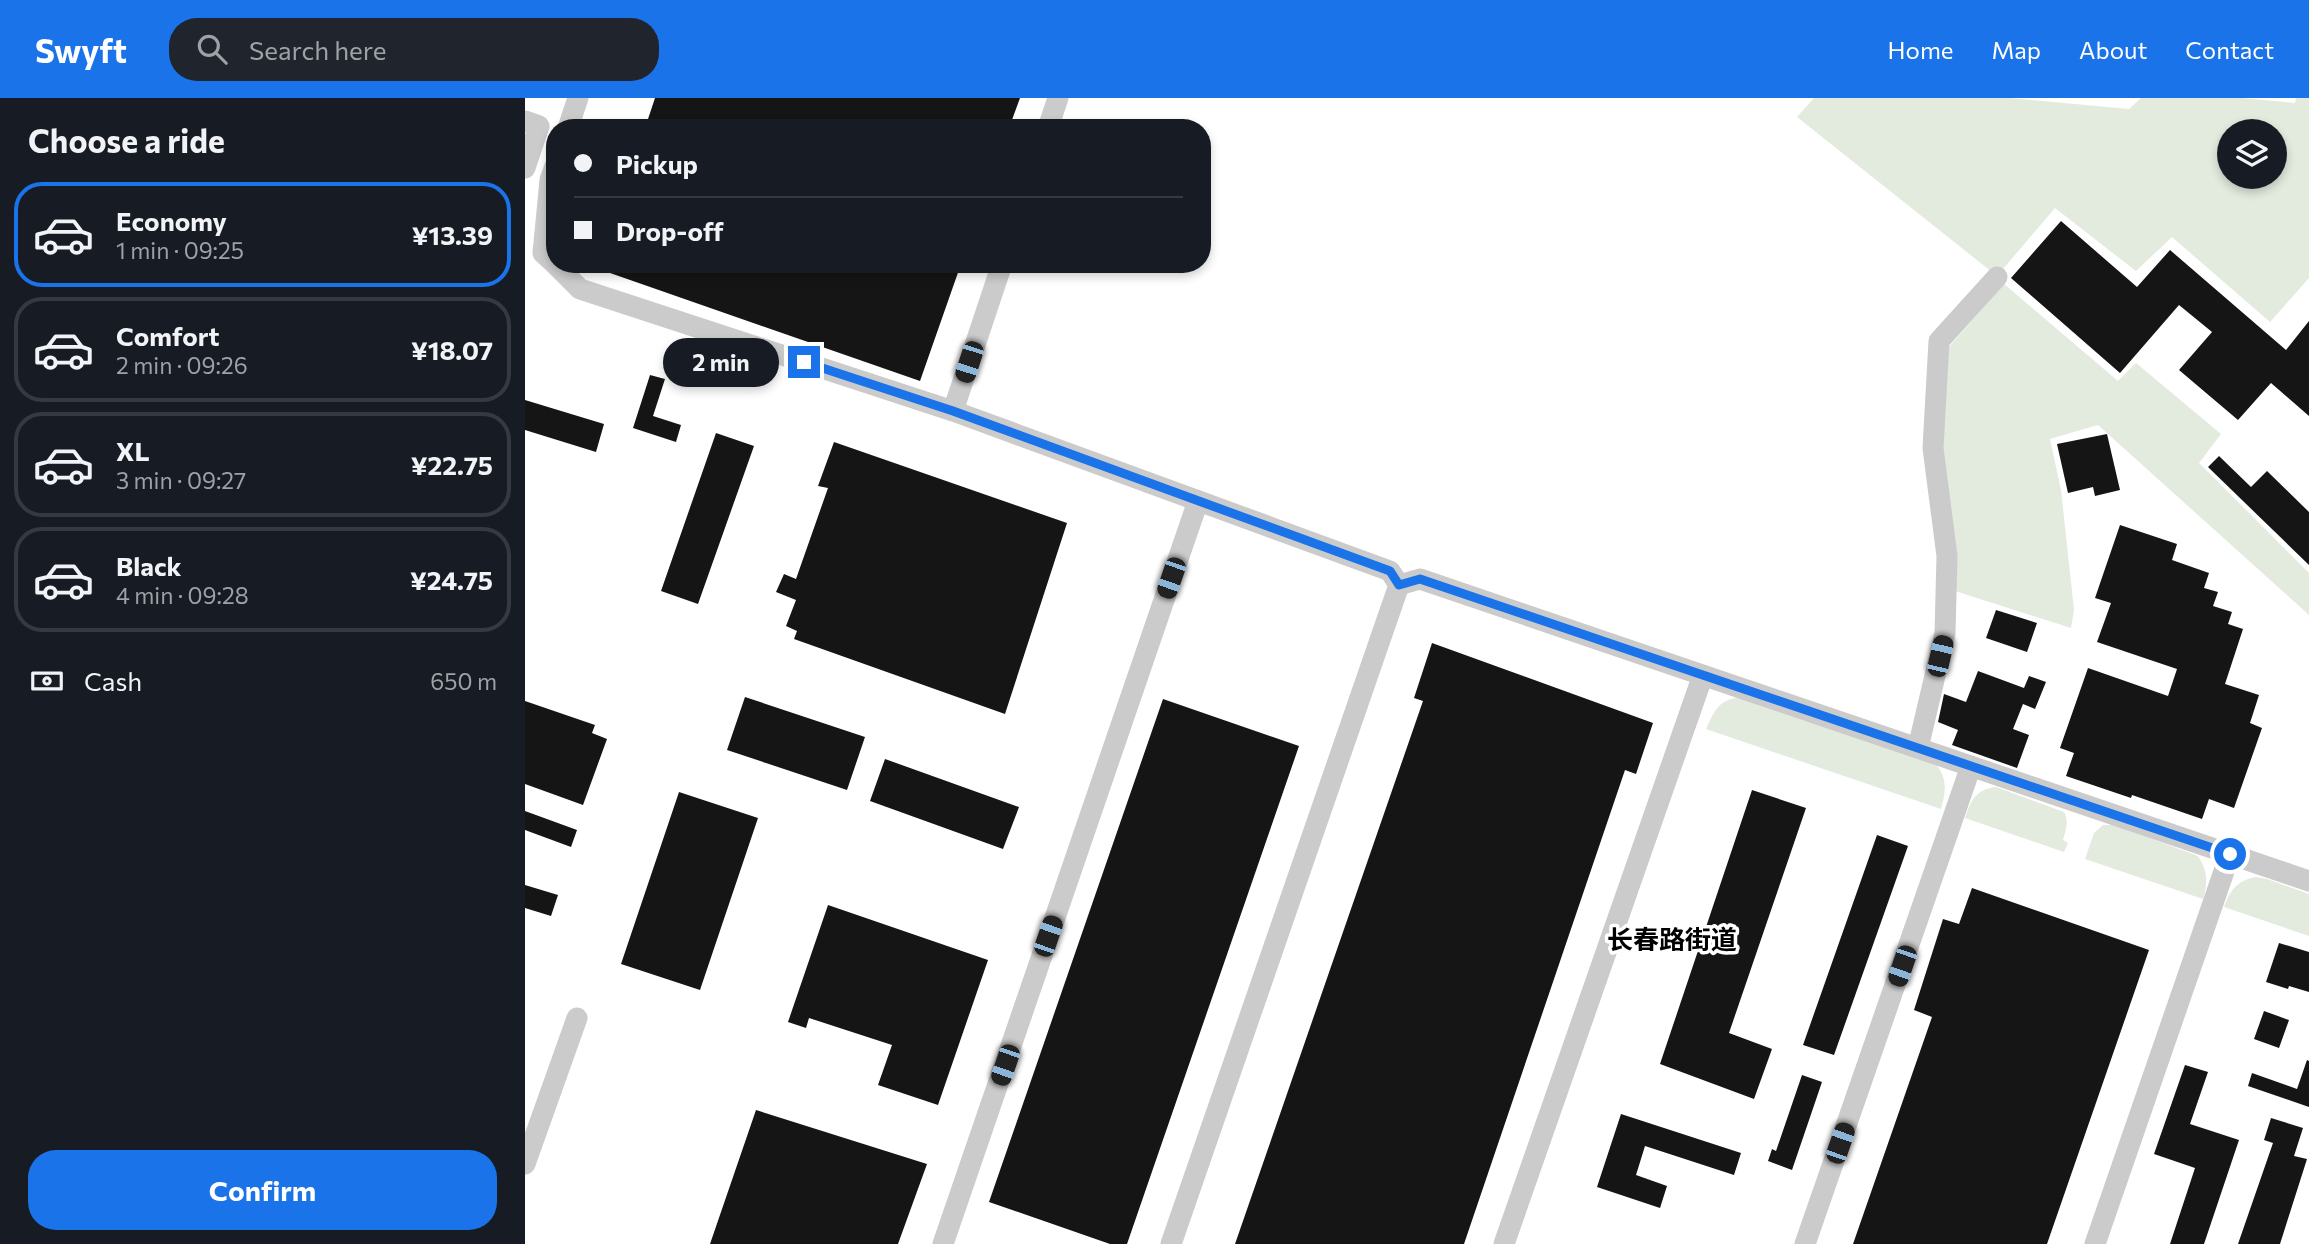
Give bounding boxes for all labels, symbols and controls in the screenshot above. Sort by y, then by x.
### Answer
search box [169,18,659,81]
text: Swyft [35,29,127,70]
icon: search [193,30,231,68]
text: Search here [249,34,386,65]
text: Home [1888,35,1954,64]
text: Map [1992,35,2041,64]
text: About [2079,35,2147,64]
text: Contact [2185,35,2274,64]
map controls [2217,119,2287,189]
button: layers [2217,119,2287,189]
text: Choose a ride [28,120,225,160]
text: Pickup [616,148,698,179]
icon: car [32,203,95,266]
text: Economy [116,205,227,236]
text: Drop-off [616,215,723,246]
text: ¥13.39 [412,219,493,250]
text: 1 min · 09:25 [116,236,244,264]
icon: car [32,318,95,381]
text: Comfort [116,320,219,351]
text: ¥18.07 [411,334,493,365]
callout: 2 min [664,338,779,386]
car [953,339,986,385]
route end [788,346,820,378]
text: 2 min [692,348,750,376]
text: 2 min · 09:26 [116,351,248,379]
icon: car [32,433,95,496]
text: XL [116,435,150,466]
text: ¥22.75 [411,449,493,480]
text: 3 min · 09:27 [116,466,246,494]
icon: car [32,548,95,611]
text: Black [116,550,182,581]
car [1155,555,1188,601]
text: ¥24.75 [410,564,493,595]
text: 4 min · 09:28 [116,581,249,609]
car [1926,633,1955,679]
icon: cash [28,662,66,700]
text: Cash [84,665,142,696]
text: 650 m [430,667,497,695]
route start [2214,838,2246,870]
car [1032,913,1065,959]
district label: 长春路街道 [1607,923,1737,954]
car [1886,943,1919,989]
car [989,1042,1022,1088]
car [1824,1120,1857,1166]
button: Confirm [28,1150,497,1230]

